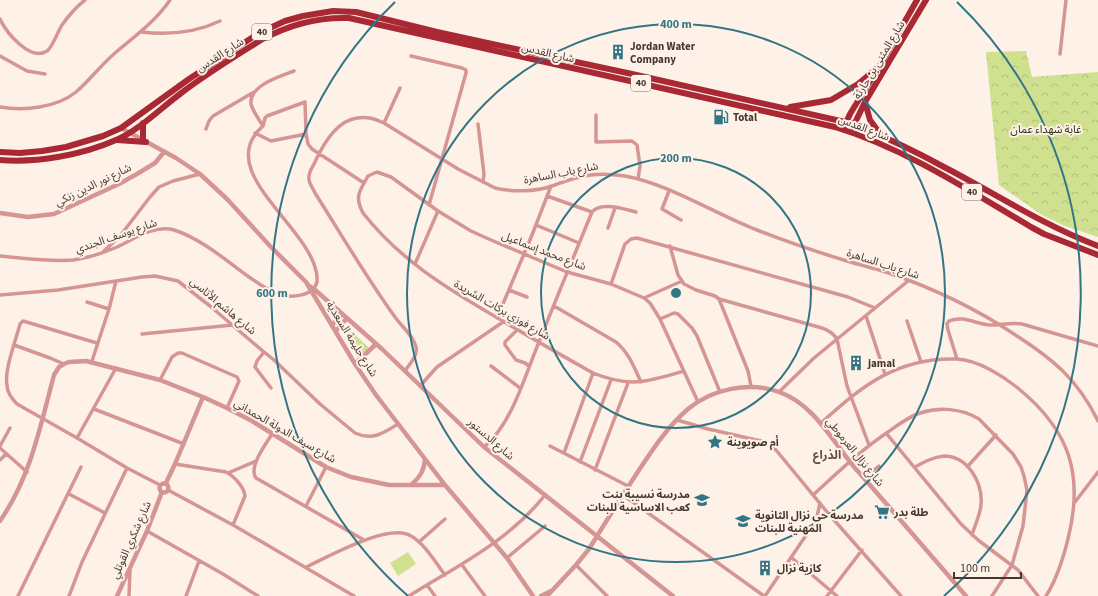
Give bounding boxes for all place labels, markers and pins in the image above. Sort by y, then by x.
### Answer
place label: Jordan Water Company [630,39,696,67]
building icon: Jordan Water Company [609,43,627,61]
fuel station icon: Total [712,108,730,126]
place label: Total [733,110,758,125]
centre of rings [669,286,683,300]
building icon: jamal [847,354,865,372]
place label: jamal [867,356,896,371]
place icon: أم صويوينة [706,433,724,451]
place label: أم صويوينة [727,435,779,451]
place label: مدرسة نسيبة بنت كعب الاساسية للبنات [587,487,691,515]
school or university icon: مدرسة نسيبة بنت كعب الاساسية للبنات [693,491,711,509]
supermarket icon: طلة بدر [873,503,891,521]
place label: طلة بدر [893,505,928,520]
place label: مدرسة حي نزال الثانوية المهنية للبنات [755,508,864,536]
school or university icon: مدرسة حي نزال الثانوية المهنية للبنات [734,512,752,530]
building icon: كازية نزال [756,559,774,577]
place label: كازية نزال [777,561,822,576]

